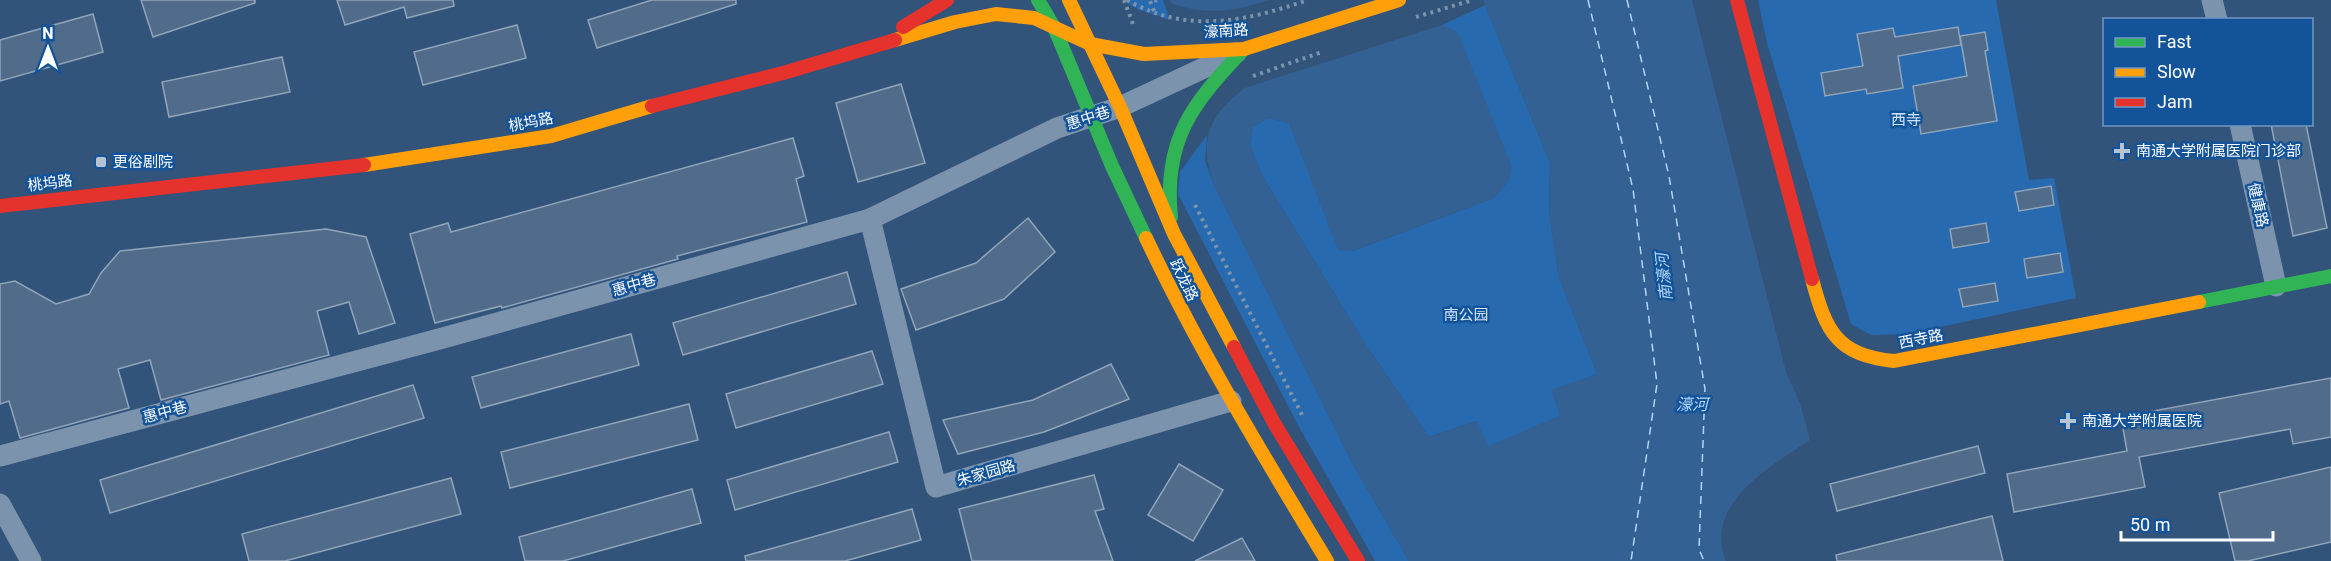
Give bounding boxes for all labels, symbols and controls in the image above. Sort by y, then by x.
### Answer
north arrow [18,18,78,78]
legend [2103,18,2313,126]
street label: 濠南路 [1203,20,1249,42]
text: N [42,24,54,43]
text: Fast [2157,31,2192,52]
text: Slow [2157,61,2196,82]
text: Jam [2157,91,2193,112]
street label: 惠中巷 [1064,102,1112,134]
street label: 桃坞路 [507,109,555,135]
park label: 西寺 [1891,111,1921,129]
marker: 南通大学附属医院门诊部 [2113,142,2131,160]
place label: 南通大学附属医院门诊部 [2136,142,2301,160]
place label: 更俗剧院 [113,153,173,171]
marker: 更俗剧院 [94,155,108,169]
street label: 桃坞路 [27,171,73,195]
street label: 健康路 [2244,181,2272,229]
water label: 南濠河 [1652,249,1676,302]
street label: 跃龙路 [1166,256,1202,304]
street label: 惠中巷 [610,270,658,300]
park label: 南公园 [1443,306,1489,324]
street label: 西寺路 [1897,326,1945,352]
water label: 濠河 [1676,395,1711,414]
street label: 惠中巷 [141,397,189,427]
marker: 南通大学附属医院 [2059,412,2077,430]
place label: 南通大学附属医院 [2082,412,2202,430]
street label: 朱家园路 [955,456,1017,490]
scale bar [2121,504,2272,542]
text: 50 m [2130,514,2170,535]

